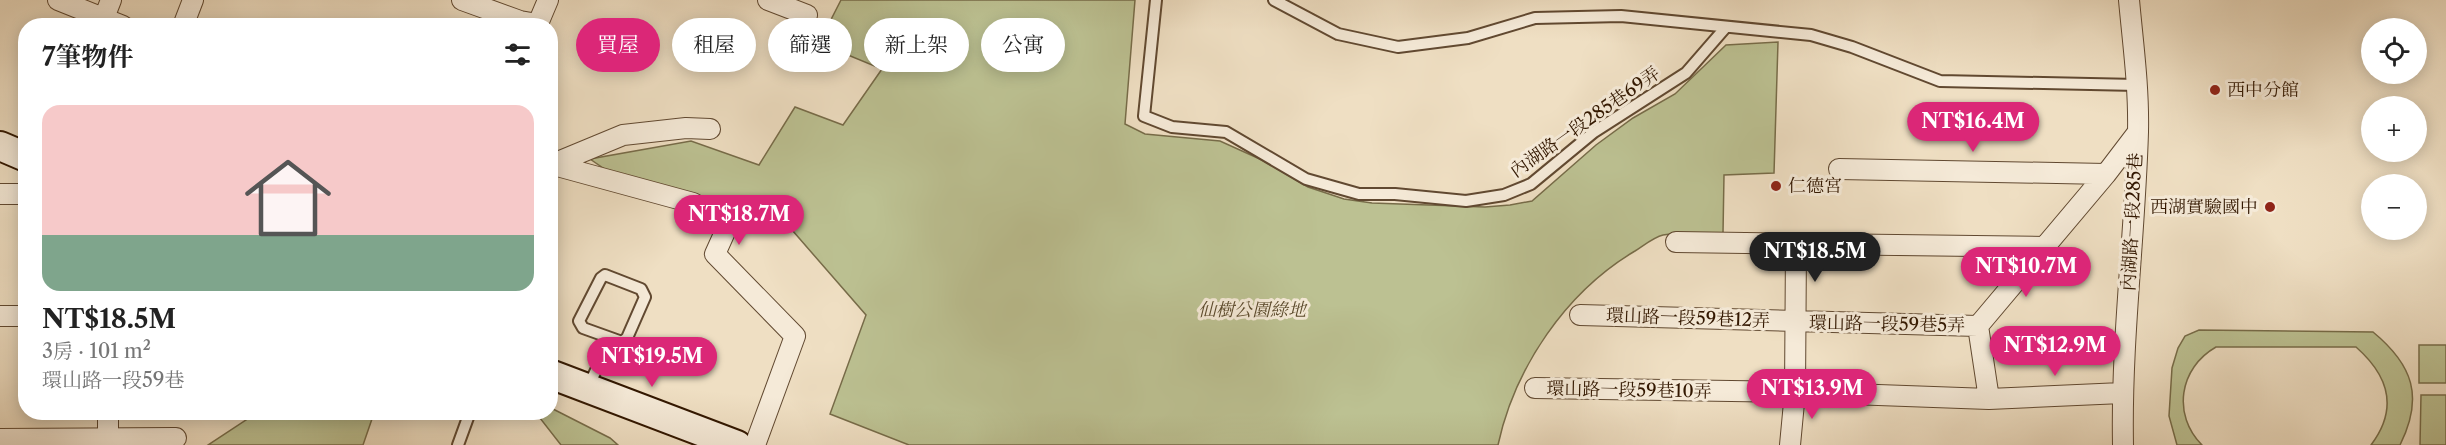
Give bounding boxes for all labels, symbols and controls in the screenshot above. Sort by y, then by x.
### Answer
chip: 買屋 [576,18,660,72]
chip: 租屋 [672,18,756,72]
chip: 篩選 [768,18,852,72]
chip: 新上架 [864,18,969,72]
chip: 公寓 [981,18,1065,72]
map controls [2361,18,2427,240]
button: locate [2361,18,2427,84]
icon: filters [501,38,534,71]
text: 7筆物件 [42,41,134,73]
street label: 內湖路一段285巷69弄 [1506,62,1664,182]
place label: 西中分館 [2227,79,2299,101]
marker: 西中分館 [2208,83,2222,97]
button: + [2361,96,2427,162]
pin: NT$16.4M [1911,102,2035,153]
text: NT$16.4M [1921,109,2025,133]
icon: home [234,144,342,252]
street label: 內湖路一段285巷 [2117,152,2147,292]
button: − [2361,174,2427,240]
place label: 仁德宮 [1788,175,1842,197]
marker: 仁德宮 [1769,179,1783,193]
pin: NT$18.7M [677,195,801,246]
place label: 西湖實驗國中 [2150,196,2258,218]
marker: 西湖實驗國中 [2263,200,2277,214]
text: NT$18.7M [688,202,790,226]
pin: NT$18.5M [1753,232,1877,283]
text: NT$18.5M [1763,239,1867,263]
pin: NT$10.7M [1964,247,2088,298]
text: NT$10.7M [1975,254,2077,278]
park label: 仙樹公園綠地 [1198,299,1308,321]
text: NT$18.5M [42,303,176,335]
street label: 環山路一段59巷12弄 [1606,304,1770,332]
street label: 環山路一段59巷5弄 [1809,312,1965,336]
pin: NT$12.9M [1993,326,2117,377]
text: NT$12.9M [2004,333,2107,357]
pin: NT$19.5M [590,337,714,388]
text: 3房 · 101 m² [42,339,151,363]
text: NT$19.5M [601,344,703,368]
text: 環山路一段59巷 [42,368,185,392]
pin: NT$13.9M [1750,369,1874,420]
text: NT$13.9M [1761,376,1863,400]
street label: 環山路一段59巷10弄 [1546,378,1712,402]

